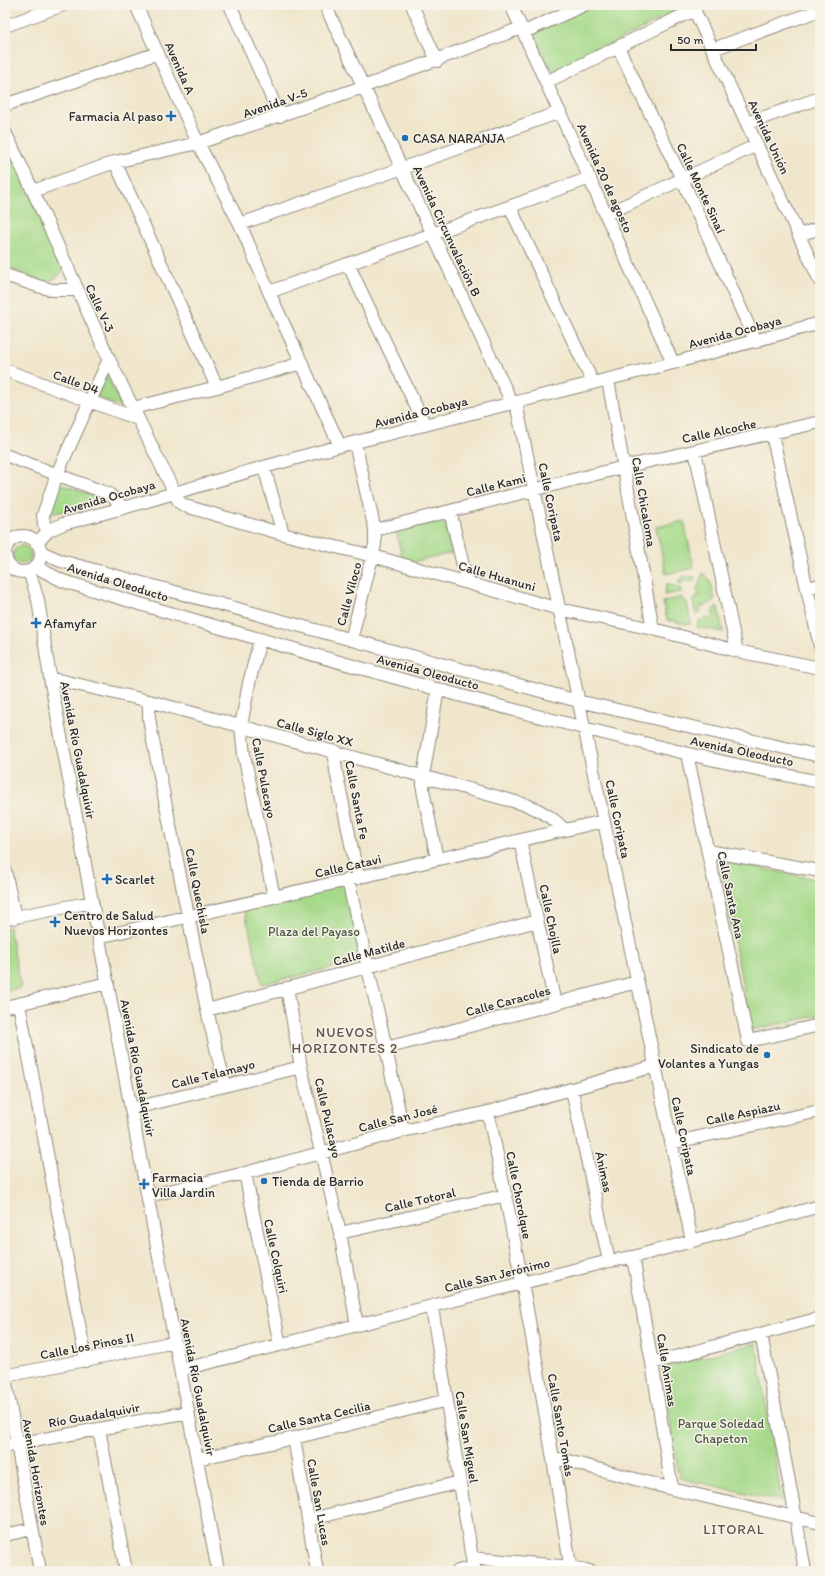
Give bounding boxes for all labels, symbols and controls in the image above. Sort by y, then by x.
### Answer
scale bar [671,26,756,52]
text: 50 m [677,33,703,47]
street label: Avenida A [162,40,198,97]
street label: Avenida V-5 [241,85,309,121]
street label: Avenida Unión [745,97,793,177]
place label: Farmacia Al paso [69,109,163,124]
marker: Farmacia Al paso [166,111,176,121]
street label: Avenida 20 de agosto [574,121,636,235]
place label: CASA NARANJA [413,131,506,146]
marker: CASA NARANJA [400,133,410,143]
street label: Calle Monte Sinaí [674,141,729,236]
street label: Avenida Circunvalación B [410,163,484,299]
street label: Calle V-3 [82,281,118,335]
street label: Avenida Ocobaya [687,312,783,352]
street label: Calle D4 [51,367,101,397]
street label: Avenida Ocobaya [373,393,469,431]
street label: Calle Alcoche [681,416,757,446]
street label: Calle Chicaloma [629,456,659,548]
street label: Calle Coripata [535,461,567,543]
street label: Calle Kami [465,470,527,500]
street label: Avenida Ocobaya [61,477,157,517]
street label: Calle Huanuni [457,558,537,594]
street label: Avenida Oleoducto [66,559,171,605]
street label: Calle Viloco [333,560,365,628]
place label: Afamyfar [44,616,97,631]
marker: Afamyfar [31,618,41,628]
street label: Avenida Oleoducto [375,651,481,693]
street label: Avenida Río Guadalquivir [57,680,99,820]
street label: Calle Siglo XX [275,715,356,750]
street label: Avenida Oleoducto [689,733,795,769]
street label: Calle Pulacayo [249,736,279,820]
street label: Calle Santa Fe [342,759,372,841]
street label: Calle Coripata [602,778,634,860]
street label: Calle Quechisla [182,847,214,935]
street label: Calle Santa Ana [714,850,748,941]
street label: Calle Catavi [313,851,383,881]
place label: Scarlet [115,872,155,887]
marker: Scarlet [102,874,112,884]
street label: Calle Chojlla [536,883,566,955]
place label: Centro de Salud Nuevos Horizontes [64,908,168,938]
marker: Centro de Salud Nuevos Horizontes [49,916,61,928]
park label: Plaza del Payaso [268,924,360,939]
street label: Calle Matilde [331,935,407,969]
street label: Calle Caracoles [464,982,552,1020]
street label: Avenida Río Guadalquivir [117,998,159,1138]
district label: NUEVOS HORIZONTES 2 [292,1024,398,1057]
place label: Sindicato de Volantes a Yungas [658,1041,759,1071]
marker: Sindicato de Volantes a Yungas [762,1050,772,1060]
street label: Calle Telamayo [170,1056,257,1092]
street label: Calle Pulacayo [311,1076,345,1160]
street label: Calle Coripata [668,1095,700,1177]
street label: Calle Aspiazu [704,1098,782,1128]
street label: Calle San José [357,1101,439,1135]
street label: Calle Chorolque [503,1150,535,1240]
street label: Ánimas [592,1150,616,1194]
place label: Farmacia Villa Jardin [152,1170,215,1200]
place label: Tienda de Barrio [272,1174,364,1189]
marker: Tienda de Barrio [259,1176,269,1186]
marker: Farmacia Villa Jardin [139,1179,149,1189]
street label: Calle Totoral [383,1184,457,1215]
street label: Calle Colquiri [261,1217,291,1295]
street label: Calle San Jerónimo [443,1255,552,1295]
street label: Avenida Río Guadalquivir [177,1317,219,1457]
street label: Calle Los Pinos II [39,1330,135,1362]
street label: Calle Animas [654,1332,680,1408]
street label: Calle Santo Tomás [545,1372,577,1478]
street label: Calle San Miguel [452,1390,482,1484]
street label: Calle Santa Cecilia [266,1398,372,1436]
street label: Río Guadalquivir [47,1400,141,1430]
park label: Parque Soledad Chapeton [678,1416,764,1446]
street label: Avenida Horizontes [19,1417,53,1527]
street label: Calle San Lucas [304,1457,334,1547]
district label: LITORAL [703,1521,765,1538]

